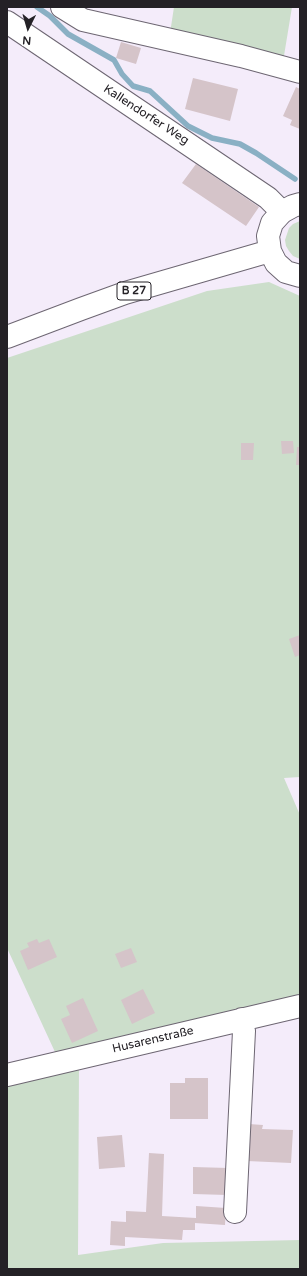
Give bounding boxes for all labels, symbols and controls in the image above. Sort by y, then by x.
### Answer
north arrow [8,8,48,48]
text: N [22,34,32,47]
street label: Kallendorfer Weg [101,82,191,148]
road number: B 27 [117,282,151,300]
street label: Husarenstraße [111,1024,195,1056]

